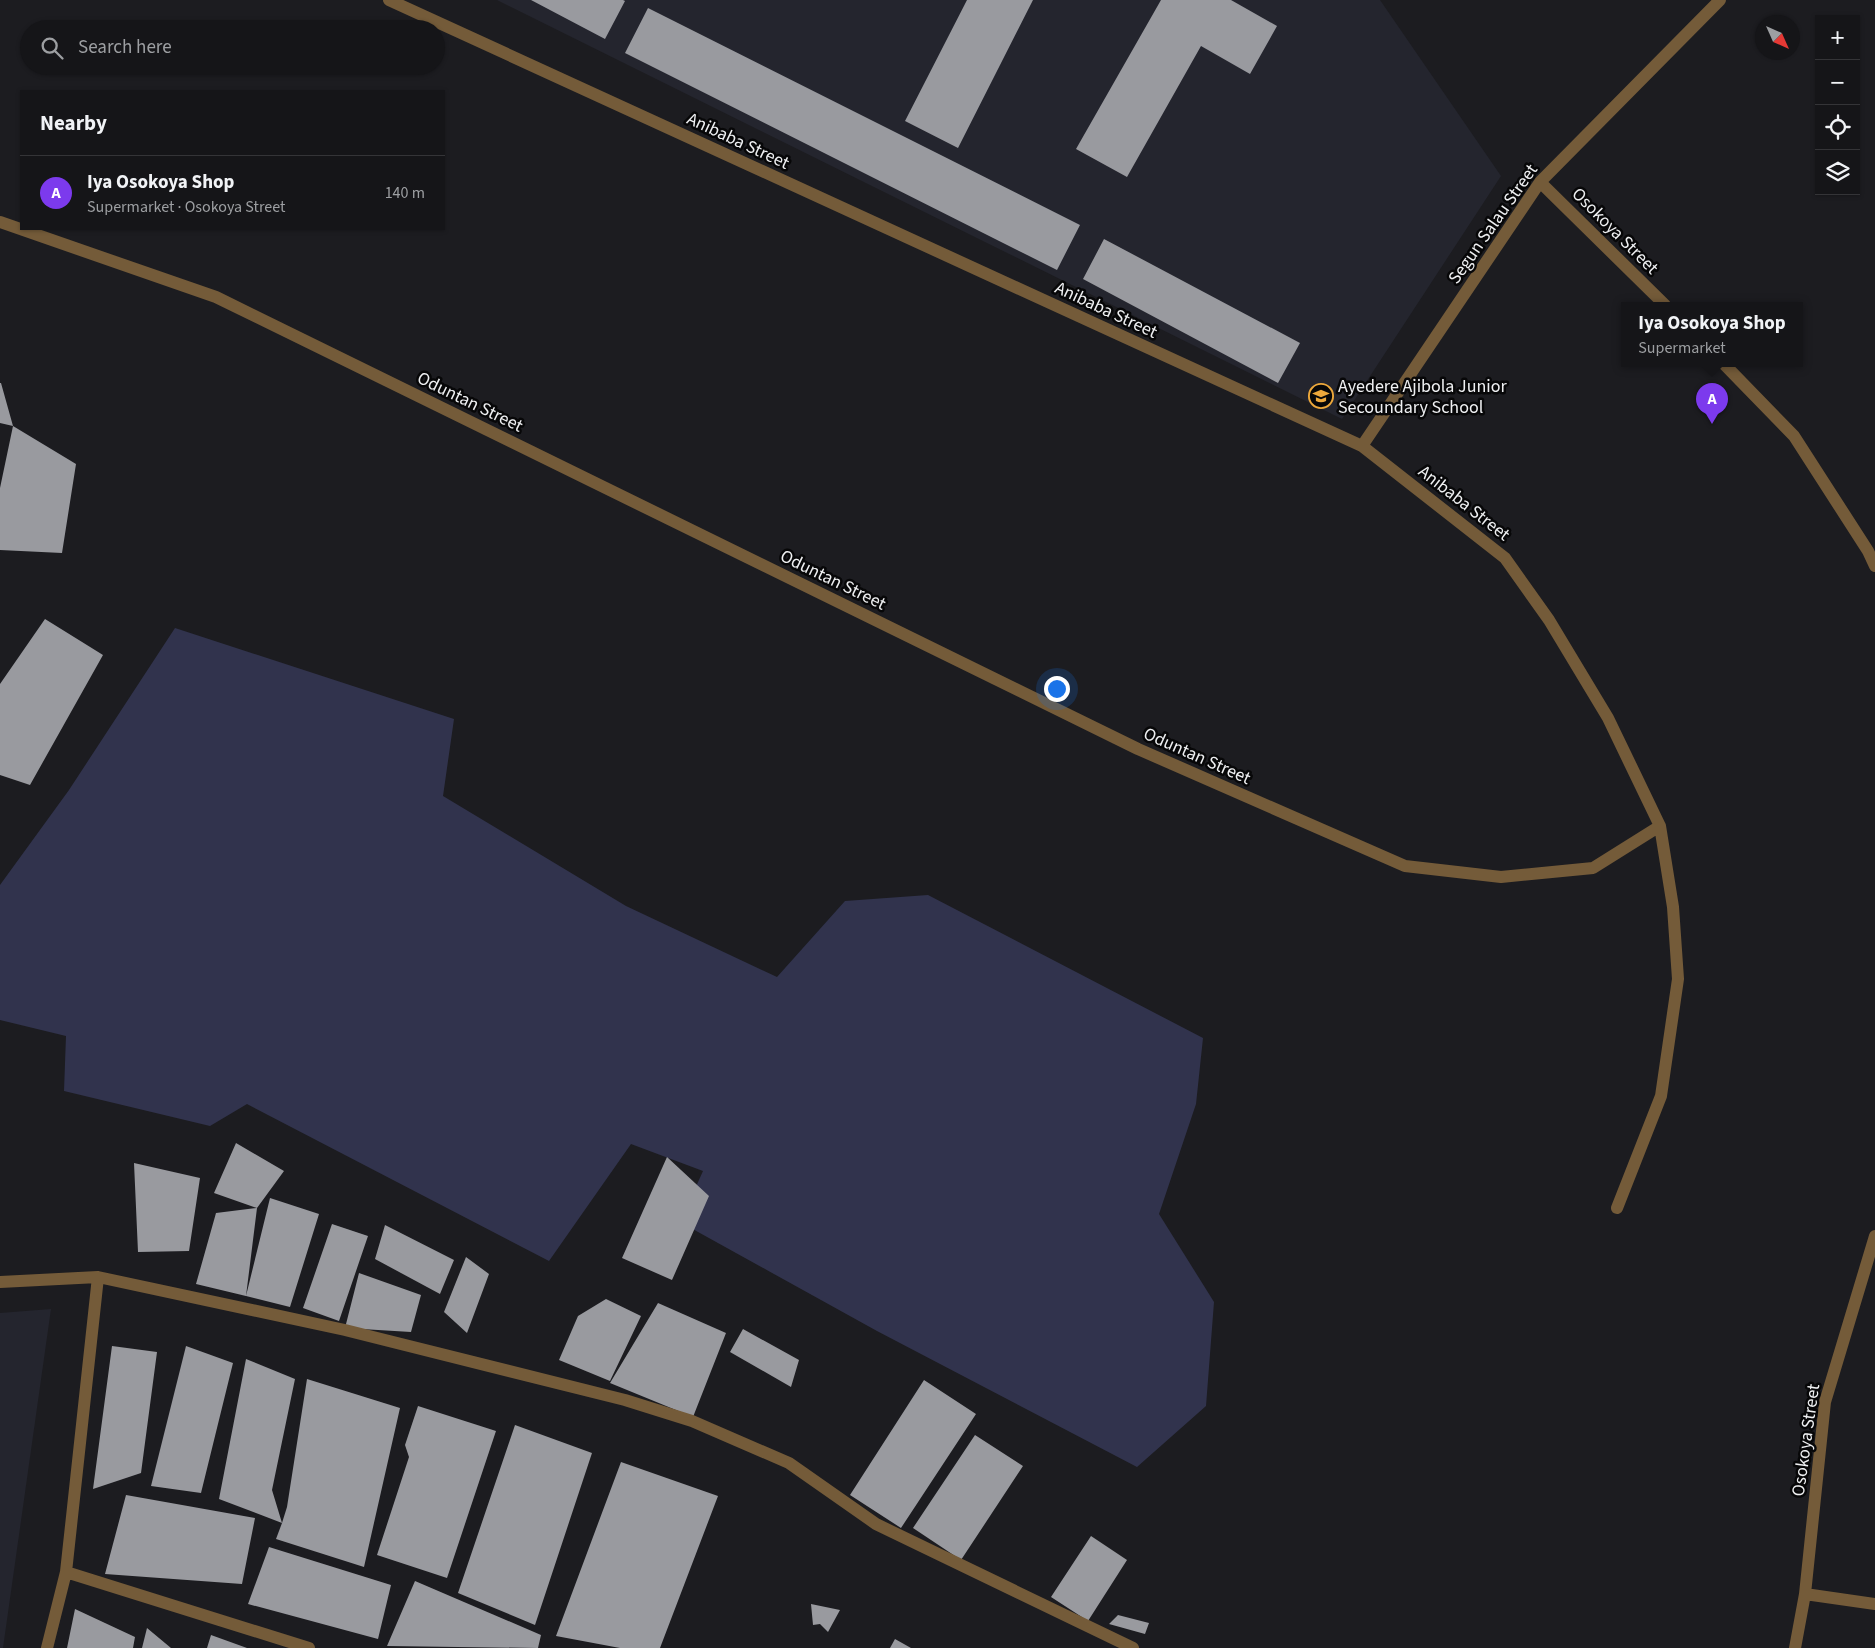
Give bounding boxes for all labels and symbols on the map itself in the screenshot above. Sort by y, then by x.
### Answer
north arrow [1755,15,1800,60]
street label: Anibaba Street [683,106,793,176]
street label: Segun Salau Street [1442,159,1544,289]
street label: Osokoya Street [1566,182,1664,280]
street label: Anibaba Street [1051,275,1161,345]
street label: Oduntan Street [413,366,527,438]
place label: Ayedere Ajibola Junior Secoundary School [1338,374,1507,420]
school or university icon: Ayedere Ajibola Junior Secoundary School [1308,383,1334,409]
pin: A [1696,383,1728,424]
street label: Anibaba Street [1413,459,1515,547]
street label: Oduntan Street [776,544,890,616]
your location [1044,676,1070,702]
street label: Oduntan Street [1139,721,1255,791]
street label: Osokoya Street [1786,1382,1826,1498]

